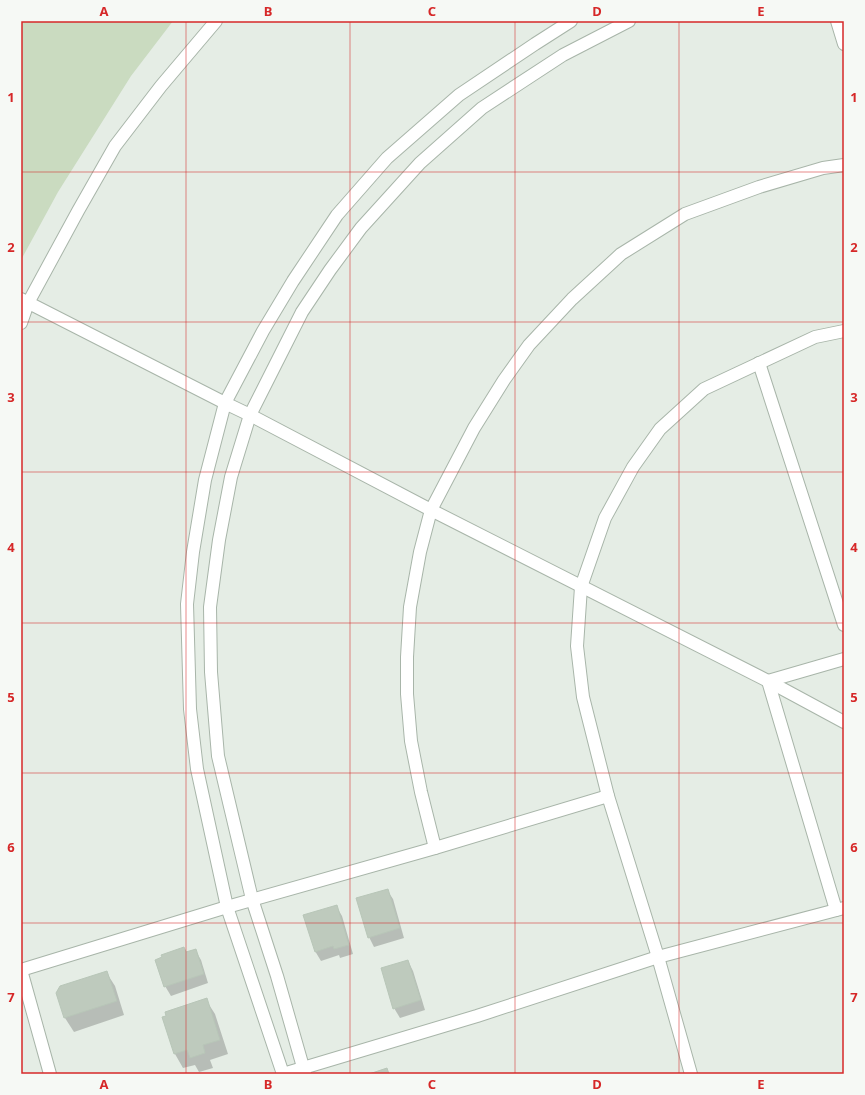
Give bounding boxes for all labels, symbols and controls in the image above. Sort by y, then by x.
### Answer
text: A [100,2,109,20]
text: B [264,2,272,20]
text: C [428,2,436,20]
text: D [592,2,602,20]
text: E [757,2,765,20]
text: 1 [7,88,15,106]
text: 1 [850,88,858,106]
text: 2 [7,238,15,256]
text: 2 [850,238,858,256]
text: 3 [7,388,15,406]
text: 3 [850,388,858,406]
text: 4 [7,538,15,556]
text: 4 [850,538,858,556]
text: 5 [7,688,15,706]
text: 5 [850,688,858,706]
text: 6 [7,838,15,856]
text: 6 [850,838,858,856]
text: 7 [7,988,15,1006]
text: 7 [850,988,858,1006]
text: A [100,1075,109,1093]
text: B [264,1075,272,1093]
text: C [428,1075,436,1093]
text: D [592,1075,602,1093]
text: E [757,1075,765,1093]

